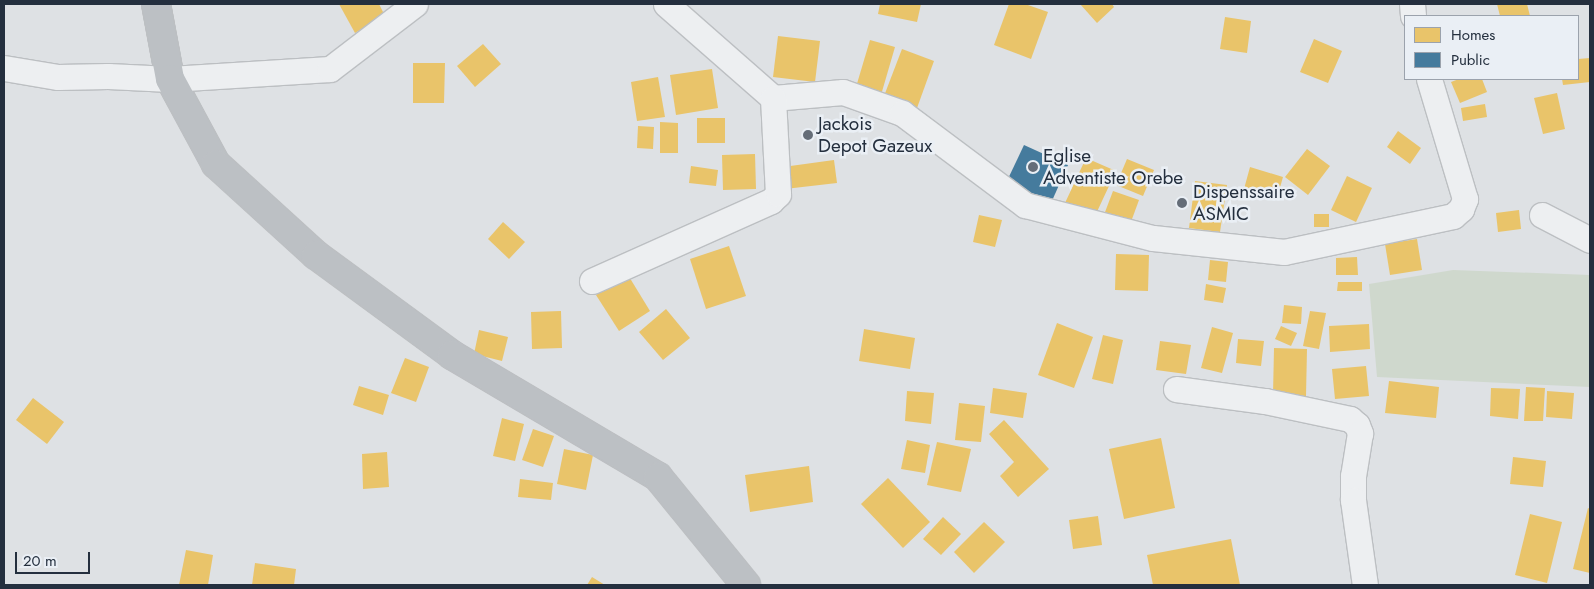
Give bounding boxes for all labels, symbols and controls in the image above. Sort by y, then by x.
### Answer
legend [1404,15,1579,80]
text: Homes [1451,24,1495,46]
text: Public [1451,49,1490,71]
place label: Jackois Depot Gazeux [818,113,932,157]
marker: Jackois Depot Gazeux [802,129,814,141]
place label: Eglise Adventiste Orebe [1043,145,1183,189]
marker: Eglise Adventiste Orebe [1027,161,1039,173]
place label: Dispenssaire ASMIC [1193,181,1295,225]
marker: Dispenssaire ASMIC [1175,196,1189,210]
scale bar [18,542,92,574]
text: 20 m [23,550,57,572]

